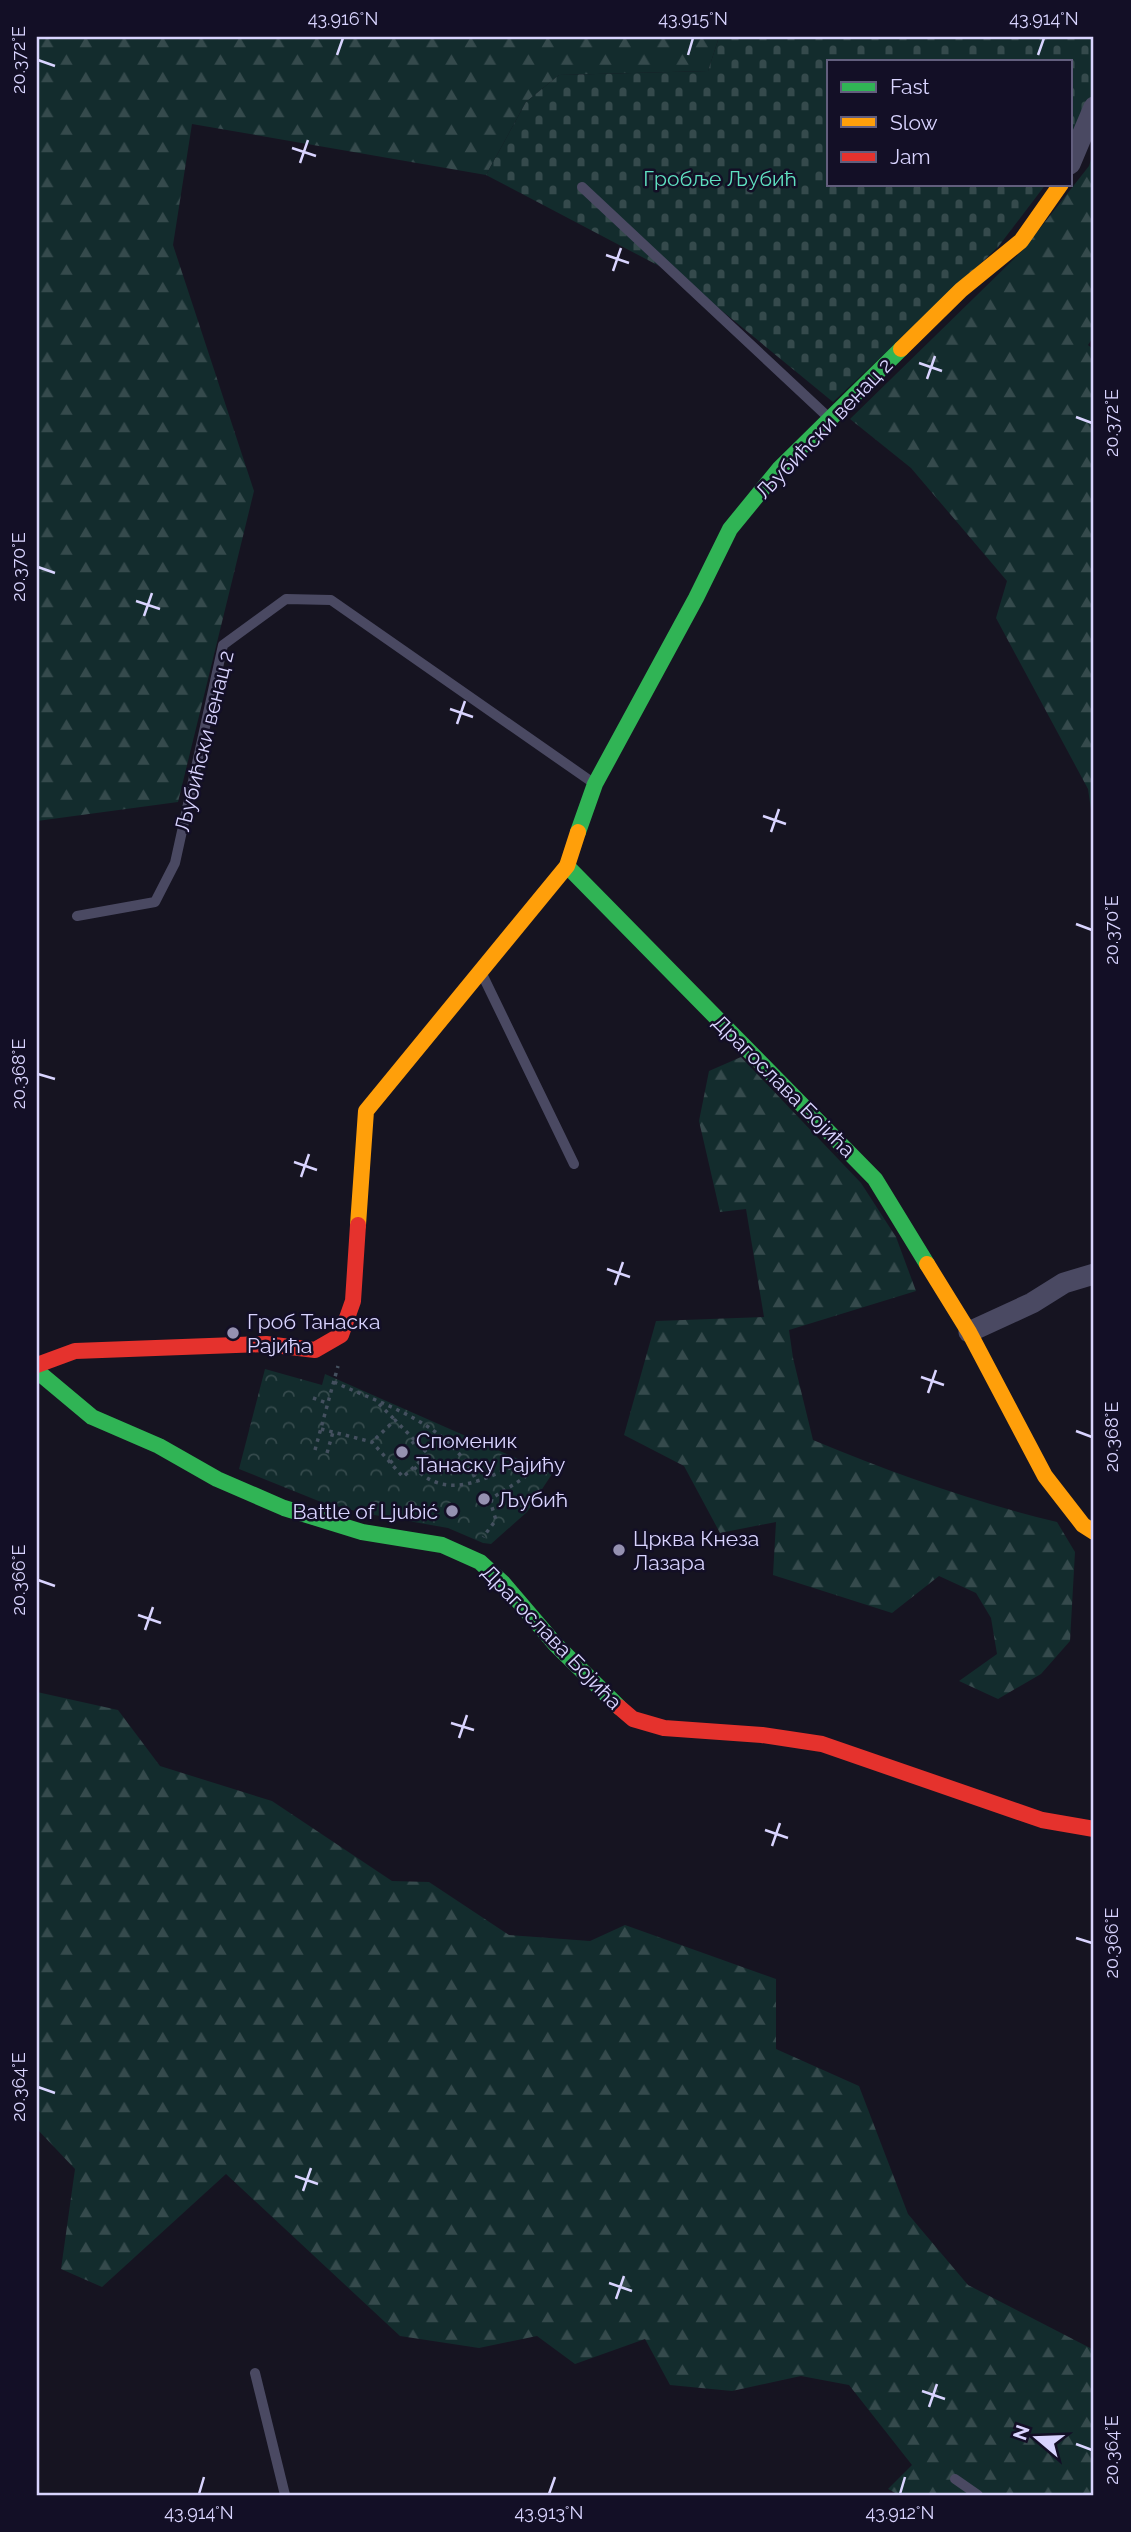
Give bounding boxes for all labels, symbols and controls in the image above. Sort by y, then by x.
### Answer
text: 43.916°N [308,8,378,29]
text: 43.915°N [658,8,728,29]
text: 43.914°N [1009,8,1079,29]
text: 20.372°E [8,26,29,94]
legend [827,60,1072,186]
text: Fast [890,74,930,99]
text: Slow [890,110,938,135]
text: Jam [890,144,931,169]
park label: Гробље Љубић [643,166,797,191]
street label: Љубићски венац 2 [750,352,898,504]
text: 20.372°E [1101,389,1122,457]
text: 20.370°E [8,532,29,602]
street label: Љубићски венац 2 [169,648,239,834]
text: 20.370°E [1101,895,1122,965]
street label: Драгослава Бојића [708,1010,860,1162]
text: 20.368°E [8,1039,29,1109]
place label: Гроб Танаска Рајића [247,1309,380,1358]
marker: Гроб Танаска Рајића [225,1325,241,1341]
text: 20.368°E [1101,1402,1122,1472]
place label: Споменик Танаску Рајићу [416,1428,565,1477]
marker: Споменик Танаску Рајићу [394,1444,410,1460]
place label: Љубић [498,1487,568,1512]
marker: Љубић [476,1491,492,1507]
place label: Battle of Ljubić [293,1499,438,1524]
marker: Battle of Ljubić [444,1503,460,1519]
place label: Црква Кнеза Лазара [633,1526,759,1575]
marker: Црква Кнеза Лазара [611,1542,627,1558]
text: 20.366°E [8,1545,29,1615]
street label: Драгослава Бојића [477,1560,627,1714]
text: 20.366°E [1101,1908,1122,1978]
text: 20.364°E [8,2052,29,2122]
north arrow [1002,2402,1072,2472]
text: 20.364°E [1101,2415,1122,2485]
text: N [1008,2422,1034,2443]
text: 43.914°N [164,2502,234,2523]
text: 43.913°N [515,2502,583,2523]
text: 43.912°N [866,2502,934,2523]

